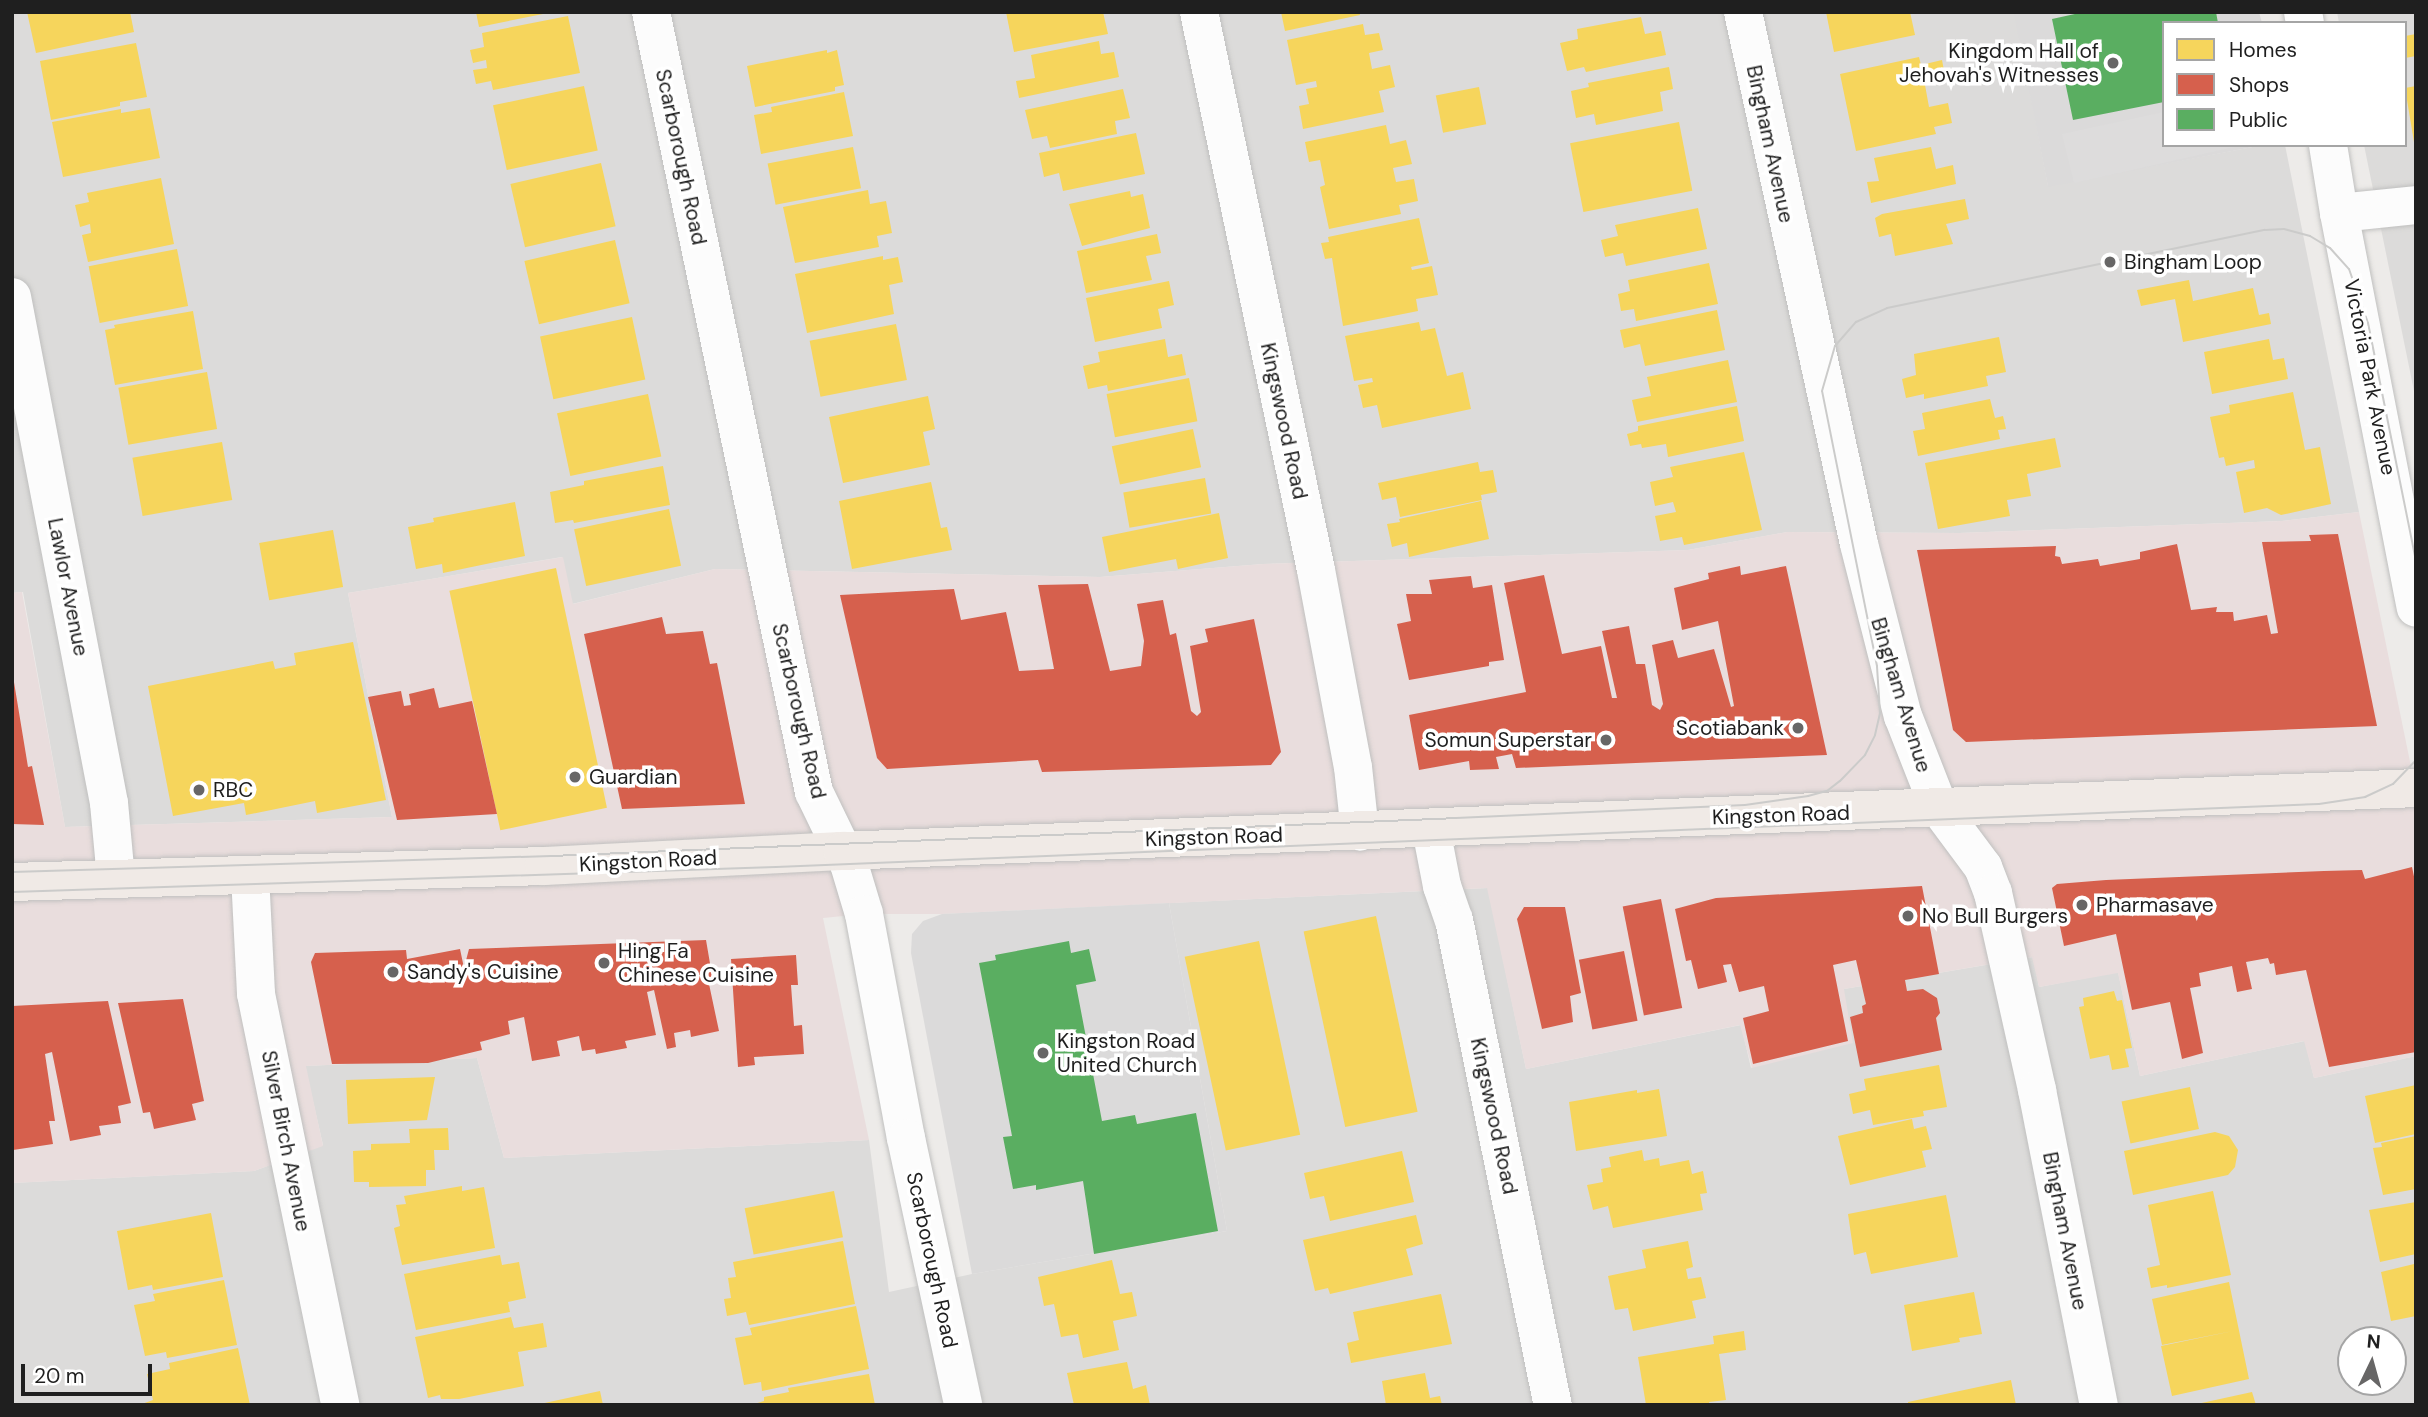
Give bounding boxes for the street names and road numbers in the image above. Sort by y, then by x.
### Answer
street label: Bingham Avenue [1741,63,1799,225]
street label: Scarborough Road [650,67,712,247]
street label: Victoria Park Avenue [2339,277,2401,477]
street label: Kingswood Road [1255,340,1313,502]
street label: Lawlor Avenue [42,516,94,658]
street label: Bingham Avenue [1865,615,1937,775]
street label: Scarborough Road [767,621,831,801]
street label: Kingston Road [1712,800,1850,830]
street label: Kingston Road [1145,822,1283,852]
street label: Kingston Road [578,845,718,877]
street label: Kingswood Road [1465,1035,1523,1197]
street label: Silver Birch Avenue [256,1048,316,1234]
street label: Bingham Avenue [2037,1150,2093,1312]
street label: Scarborough Road [901,1170,963,1350]

